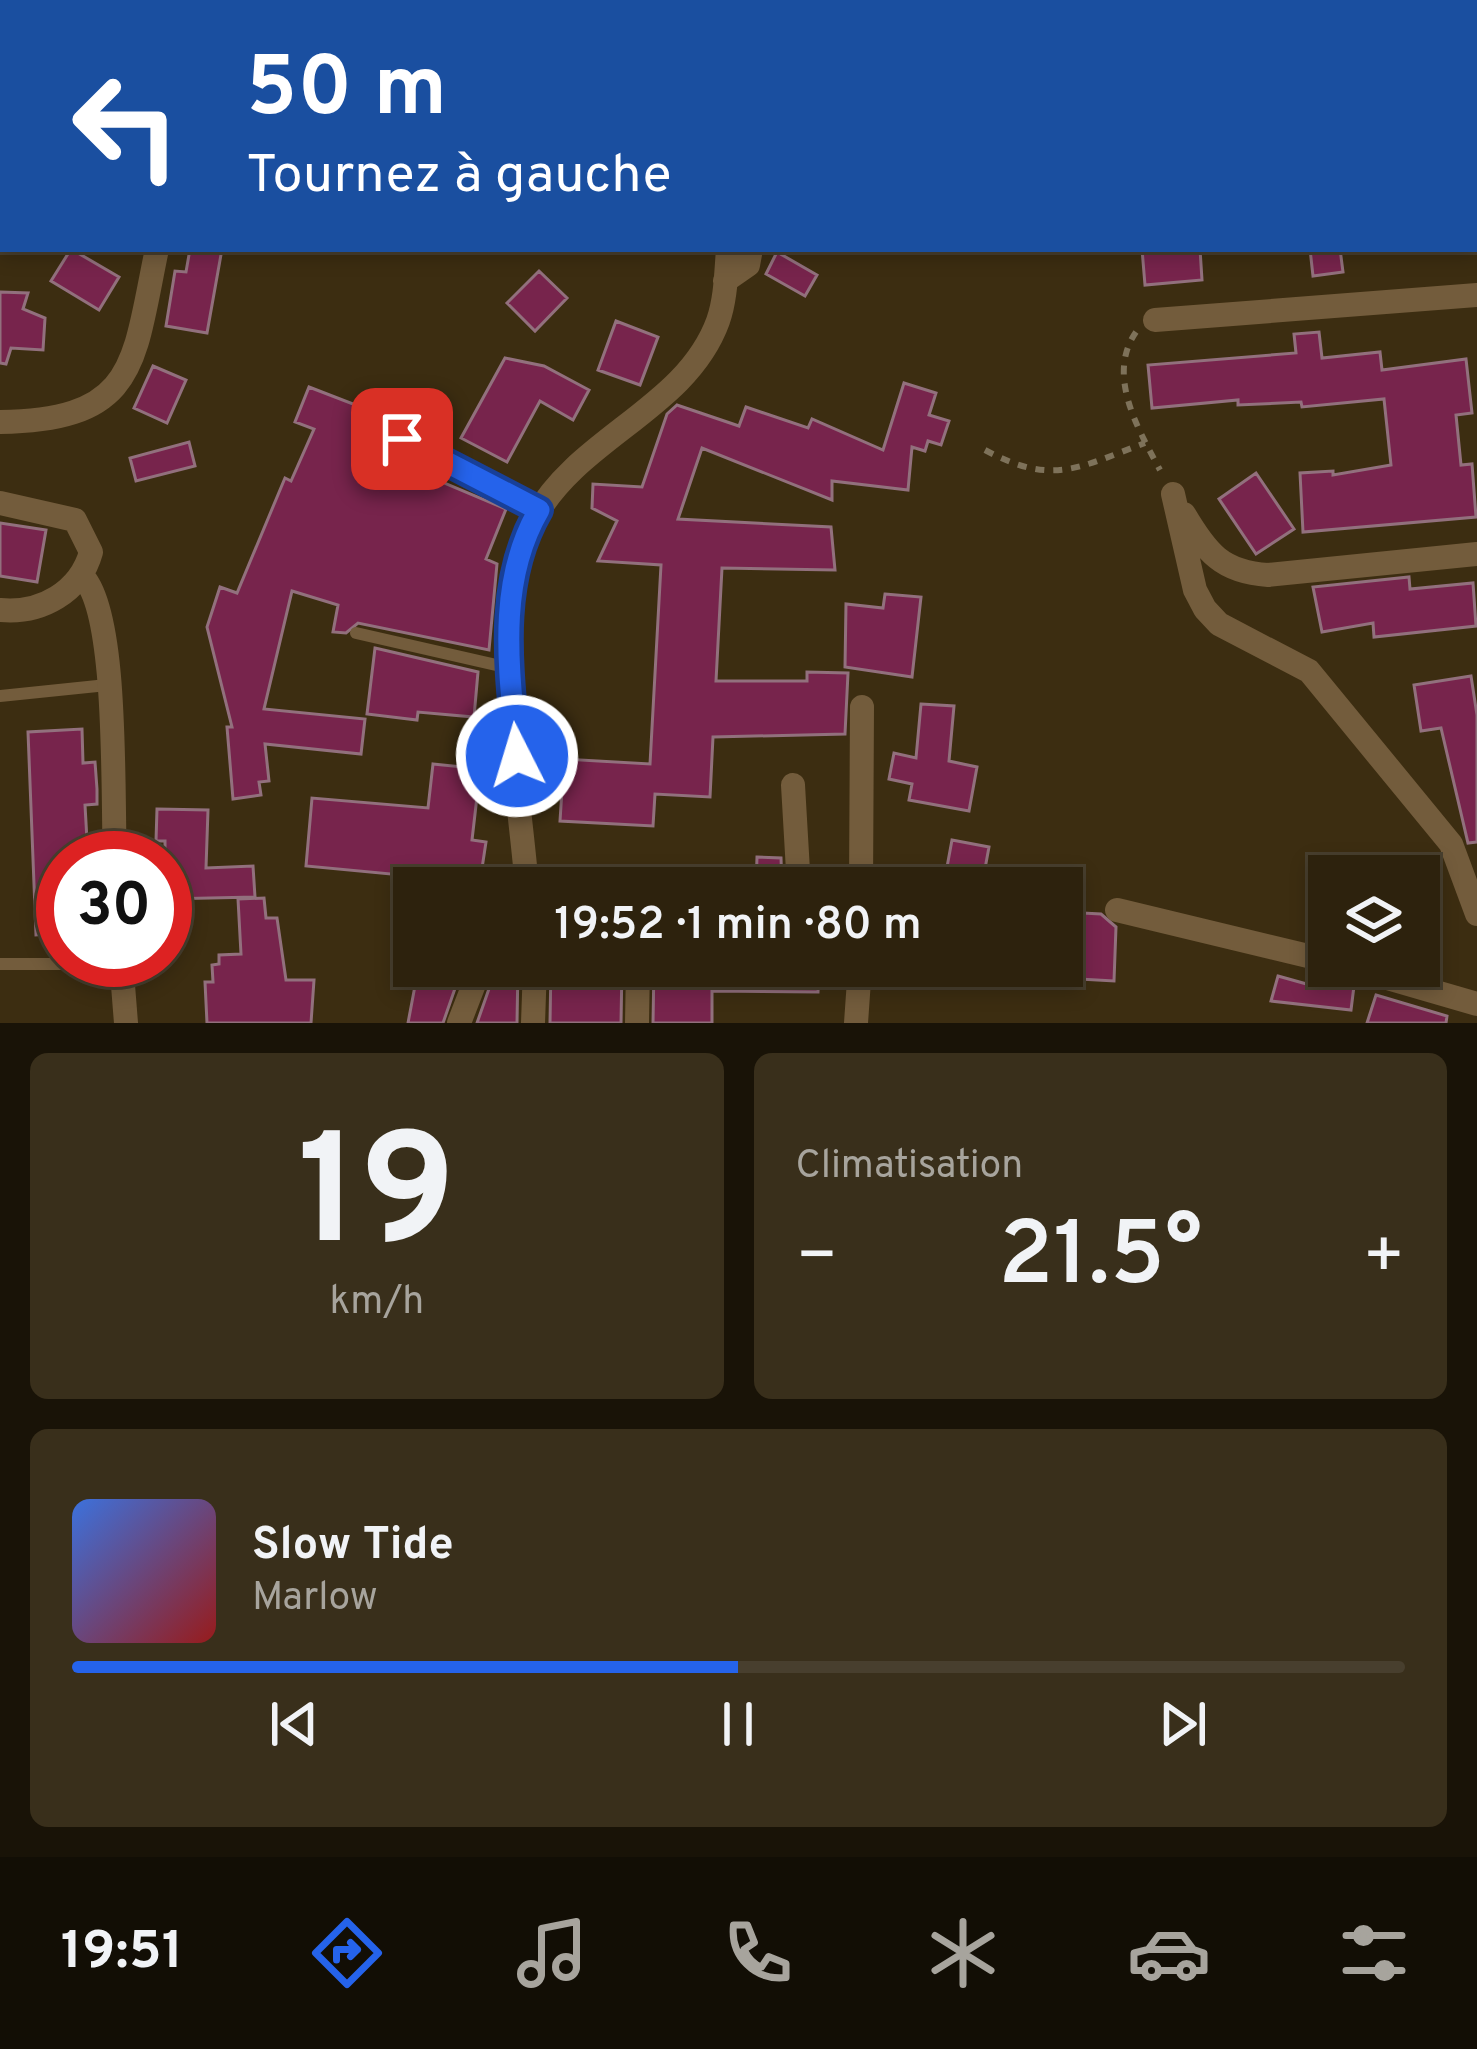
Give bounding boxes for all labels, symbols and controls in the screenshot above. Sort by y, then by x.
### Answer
text: 50 m [246,39,447,145]
icon: left [48,48,204,204]
text: Tournez à gauche [246,143,672,212]
pin [351,388,453,490]
icon: arrive [369,406,435,472]
position arrow [454,693,580,819]
speed limit sign: 30 [36,831,192,987]
map controls [1308,855,1440,987]
button: layers [1308,855,1440,987]
text: 19:52 · 1 min · 80 m [554,898,922,955]
text: 19 [298,1102,456,1300]
text: Climatisation [796,1143,1023,1192]
text: 21.5° [998,1203,1202,1316]
text: − [796,1218,838,1301]
text: + [1362,1218,1405,1301]
text: km/h [329,1279,424,1328]
text: Slow Tide [252,1518,454,1575]
text: Marlow [252,1575,378,1624]
icon: previous [261,1691,327,1757]
icon: pause [705,1691,771,1757]
icon: next [1150,1691,1216,1757]
icon: directions [305,1911,389,1995]
icon: music [510,1911,594,1995]
icon: phone [716,1911,800,1995]
icon: climate [921,1911,1005,1995]
icon: car [1127,1911,1211,1995]
icon: filters [1332,1911,1416,1995]
text: 19:51 [61,1919,183,1988]

